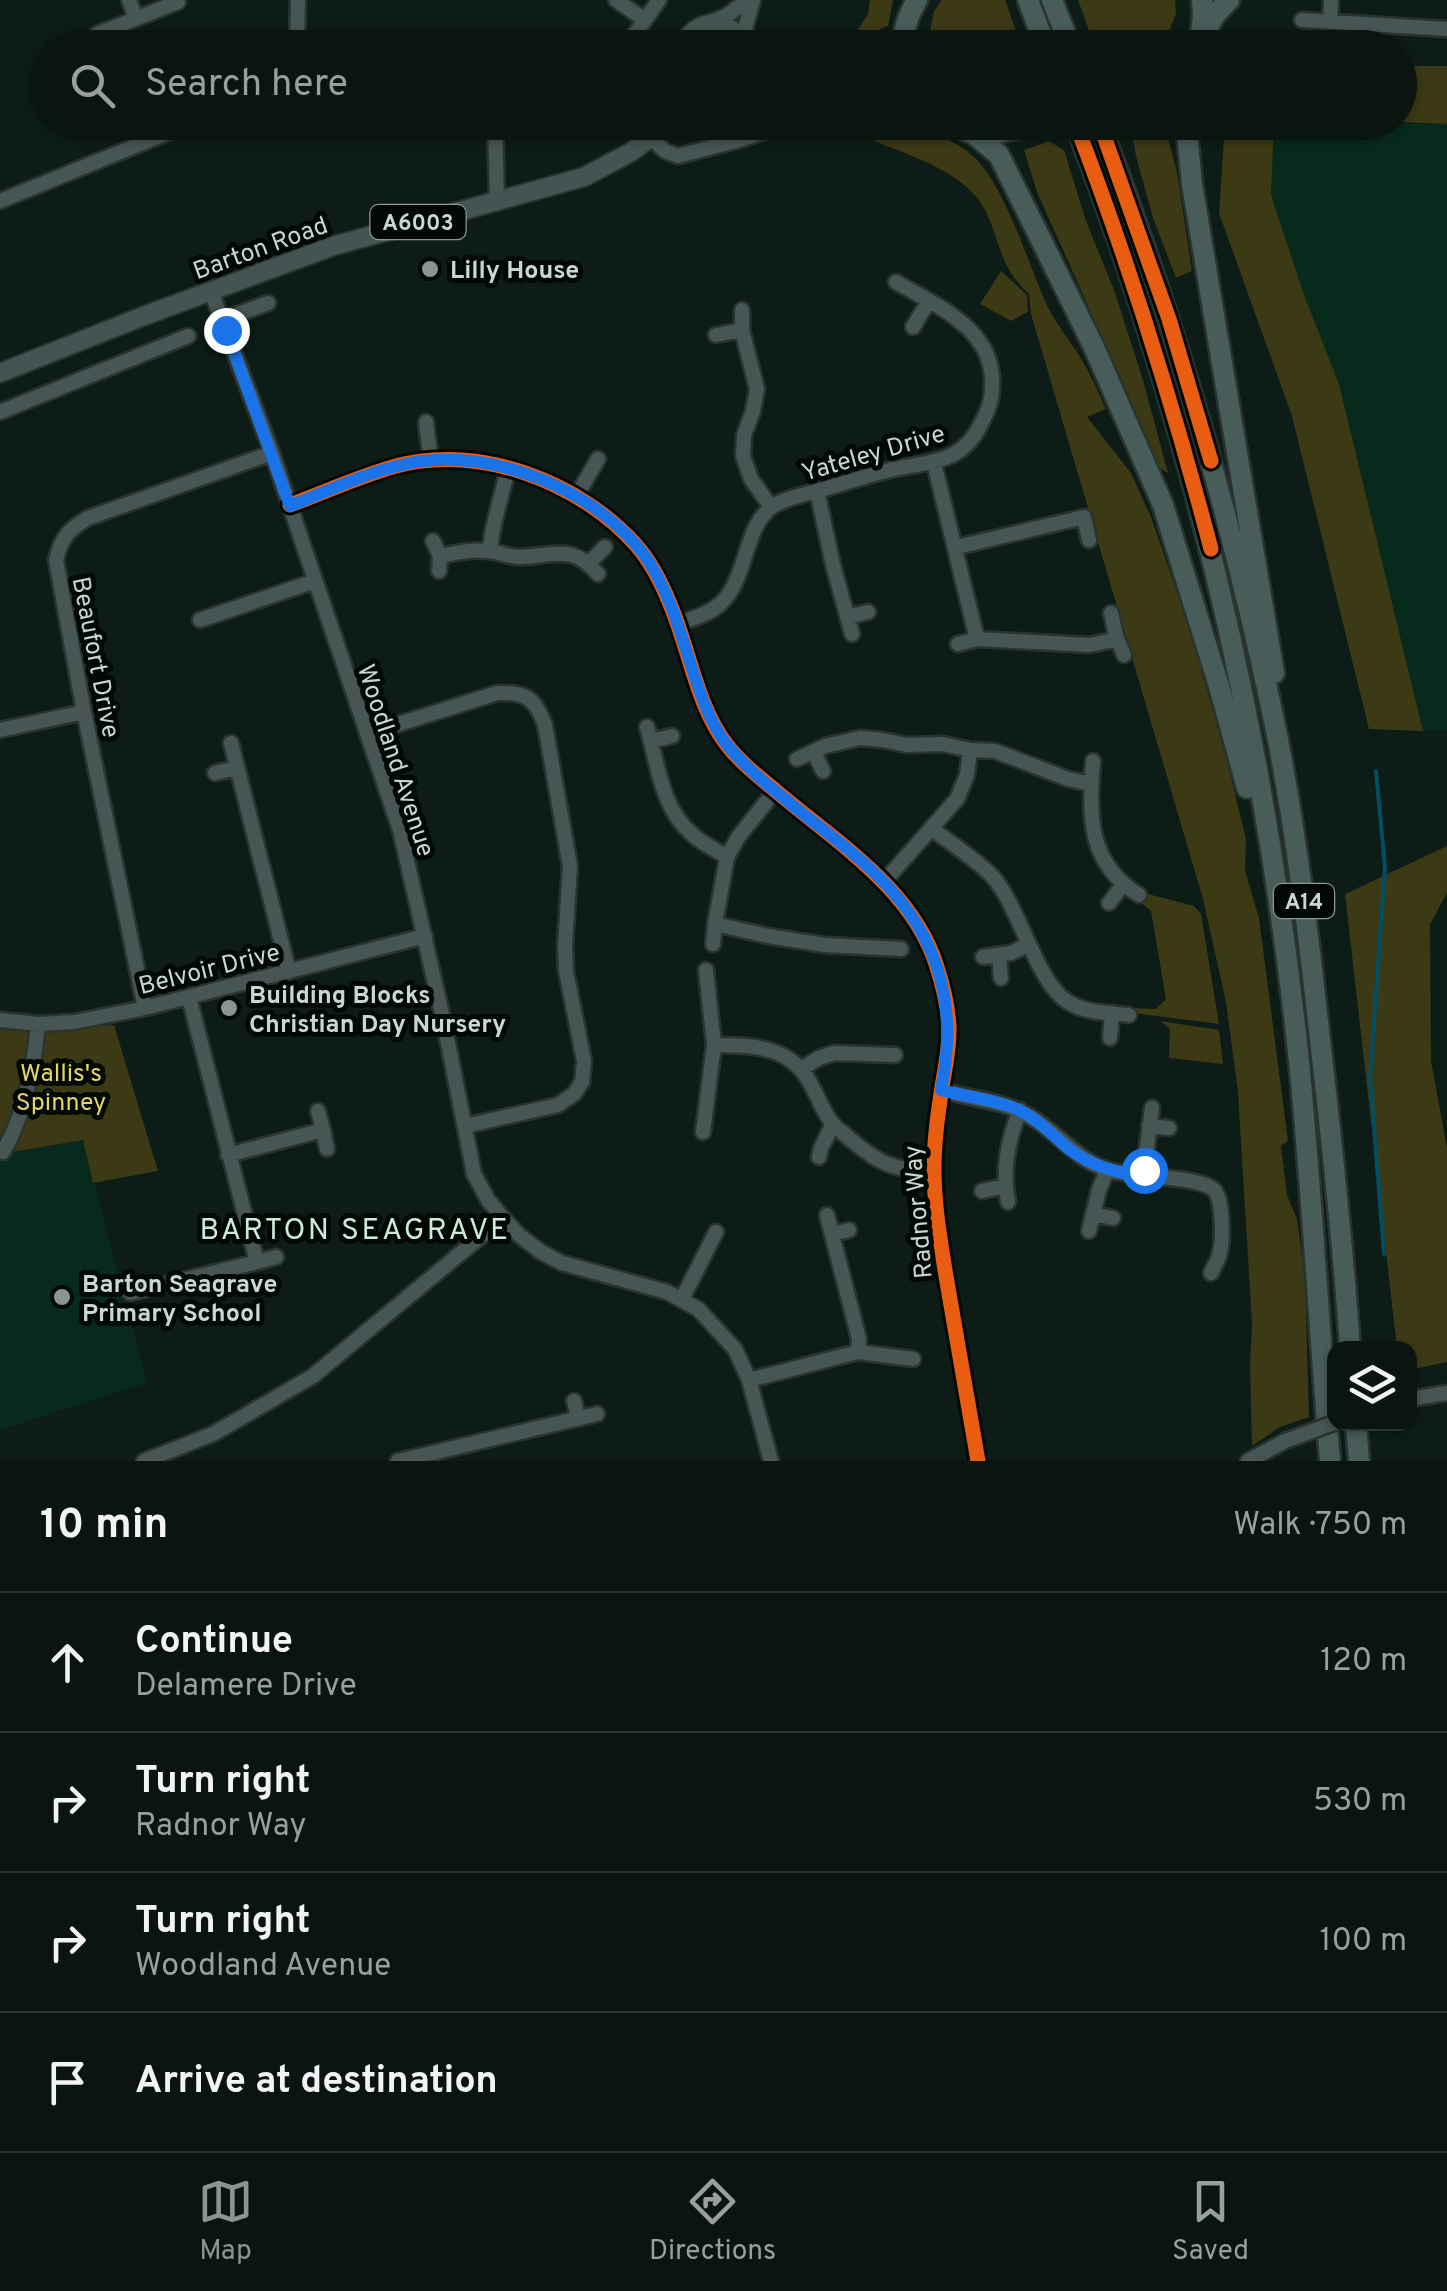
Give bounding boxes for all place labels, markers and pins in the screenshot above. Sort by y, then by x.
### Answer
place label: Lilly House [450,256,579,288]
marker: Lilly House [419,258,441,280]
place label: Building Blocks Christian Day Nursery [249,981,506,1042]
marker: Building Blocks Christian Day Nursery [218,997,240,1019]
place label: Barton Seagrave Primary School [82,1270,277,1331]
marker: Barton Seagrave Primary School [51,1286,73,1308]

